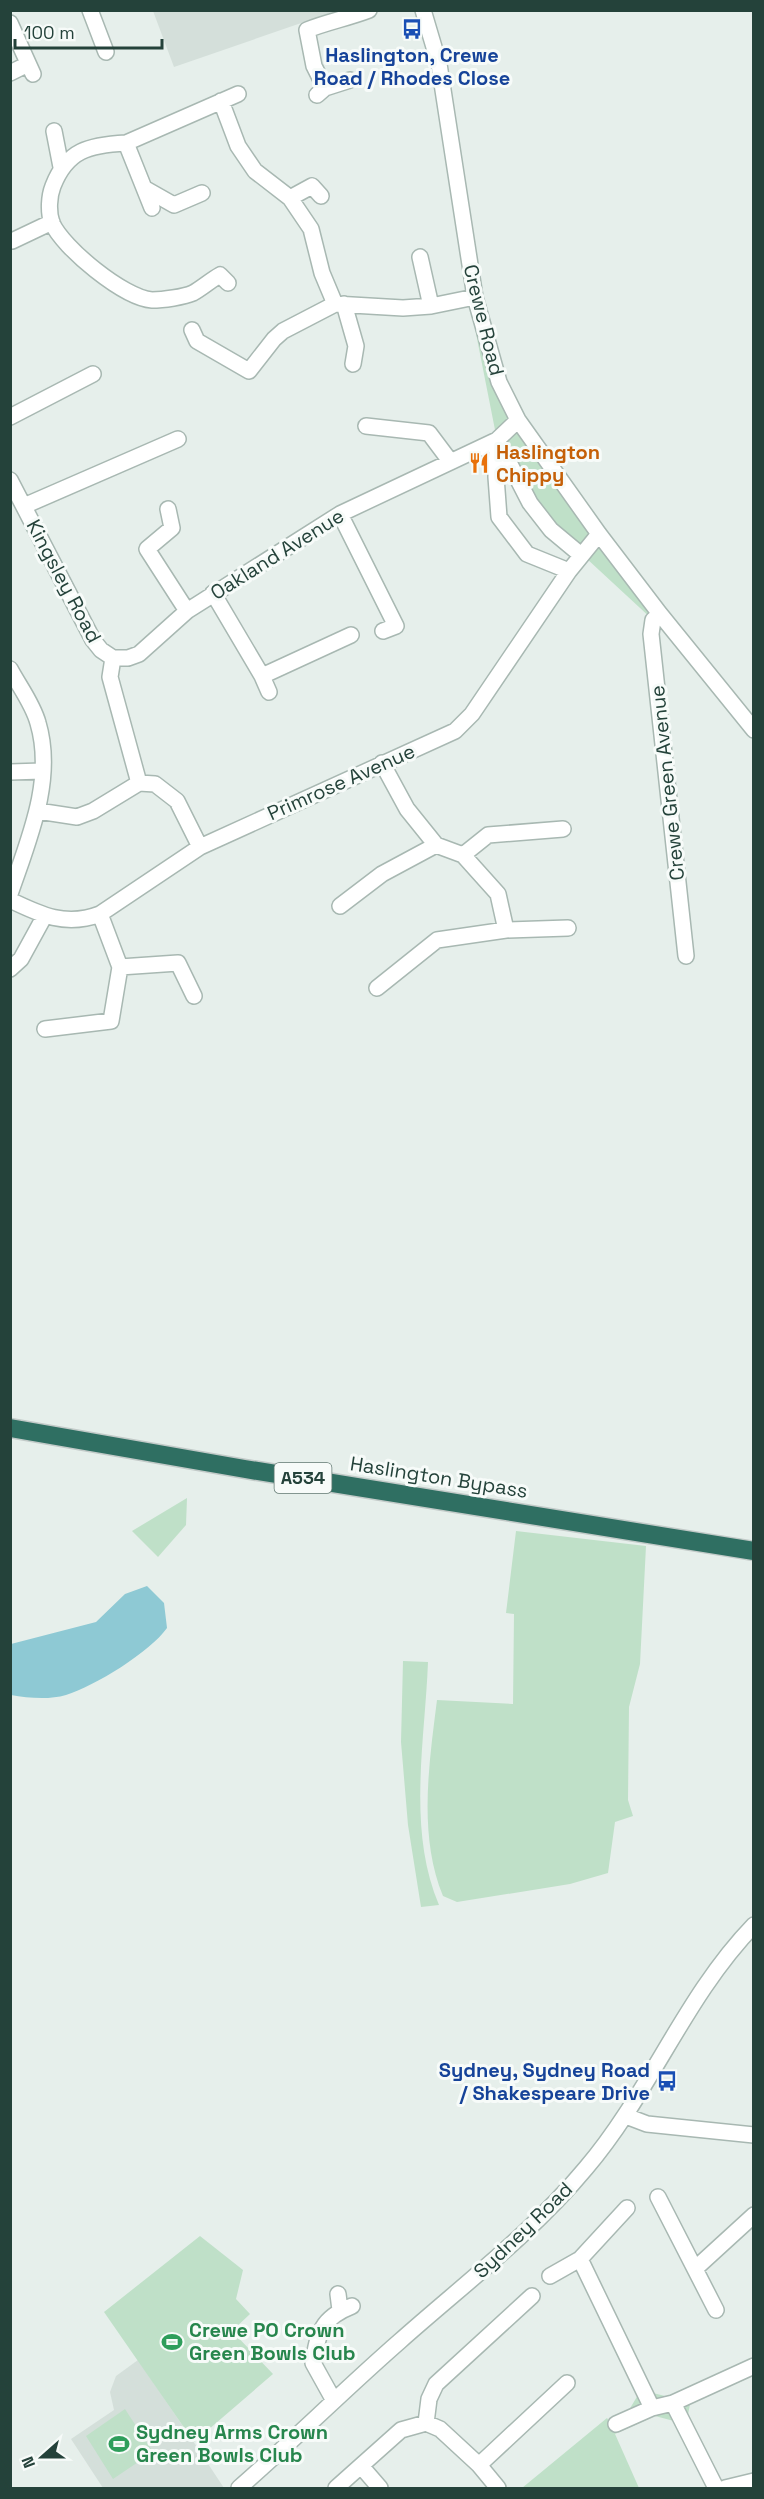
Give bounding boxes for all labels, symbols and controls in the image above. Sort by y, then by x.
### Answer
scale bar [15,12,162,50]
bus stop icon: Haslington, Crewe Road / Rhodes Close [400,17,424,41]
text: 100 m [24,21,75,44]
place label: Haslington, Crewe Road / Rhodes Close [314,42,510,91]
street label: Crewe Road [458,262,510,378]
place label: Haslington Chippy [496,439,600,488]
restaurant icon: Haslington Chippy [467,451,491,475]
street label: Oakland Avenue [205,503,349,605]
street label: Kingsley Road [21,515,107,647]
street label: Crewe Green Avenue [644,684,690,882]
street label: Primrose Avenue [263,738,419,826]
street label: Haslington Bypass [348,1450,530,1504]
road number: A534 [274,1463,332,1493]
place label: Sydney, Sydney Road / Shakespeare Drive [439,2057,650,2106]
bus stop icon: Sydney, Sydney Road / Shakespeare Drive [655,2069,679,2093]
street label: Sydney Road [468,2176,578,2284]
place label: Crewe PO Crown Green Bowls Club [189,2317,356,2366]
sports icon: Crewe PO Crown Green Bowls Club [160,2330,184,2354]
place label: Sydney Arms Crown Green Bowls Club [136,2419,328,2468]
north arrow [12,2427,72,2487]
sports icon: Sydney Arms Crown Green Bowls Club [107,2432,131,2456]
text: N [17,2453,40,2471]

